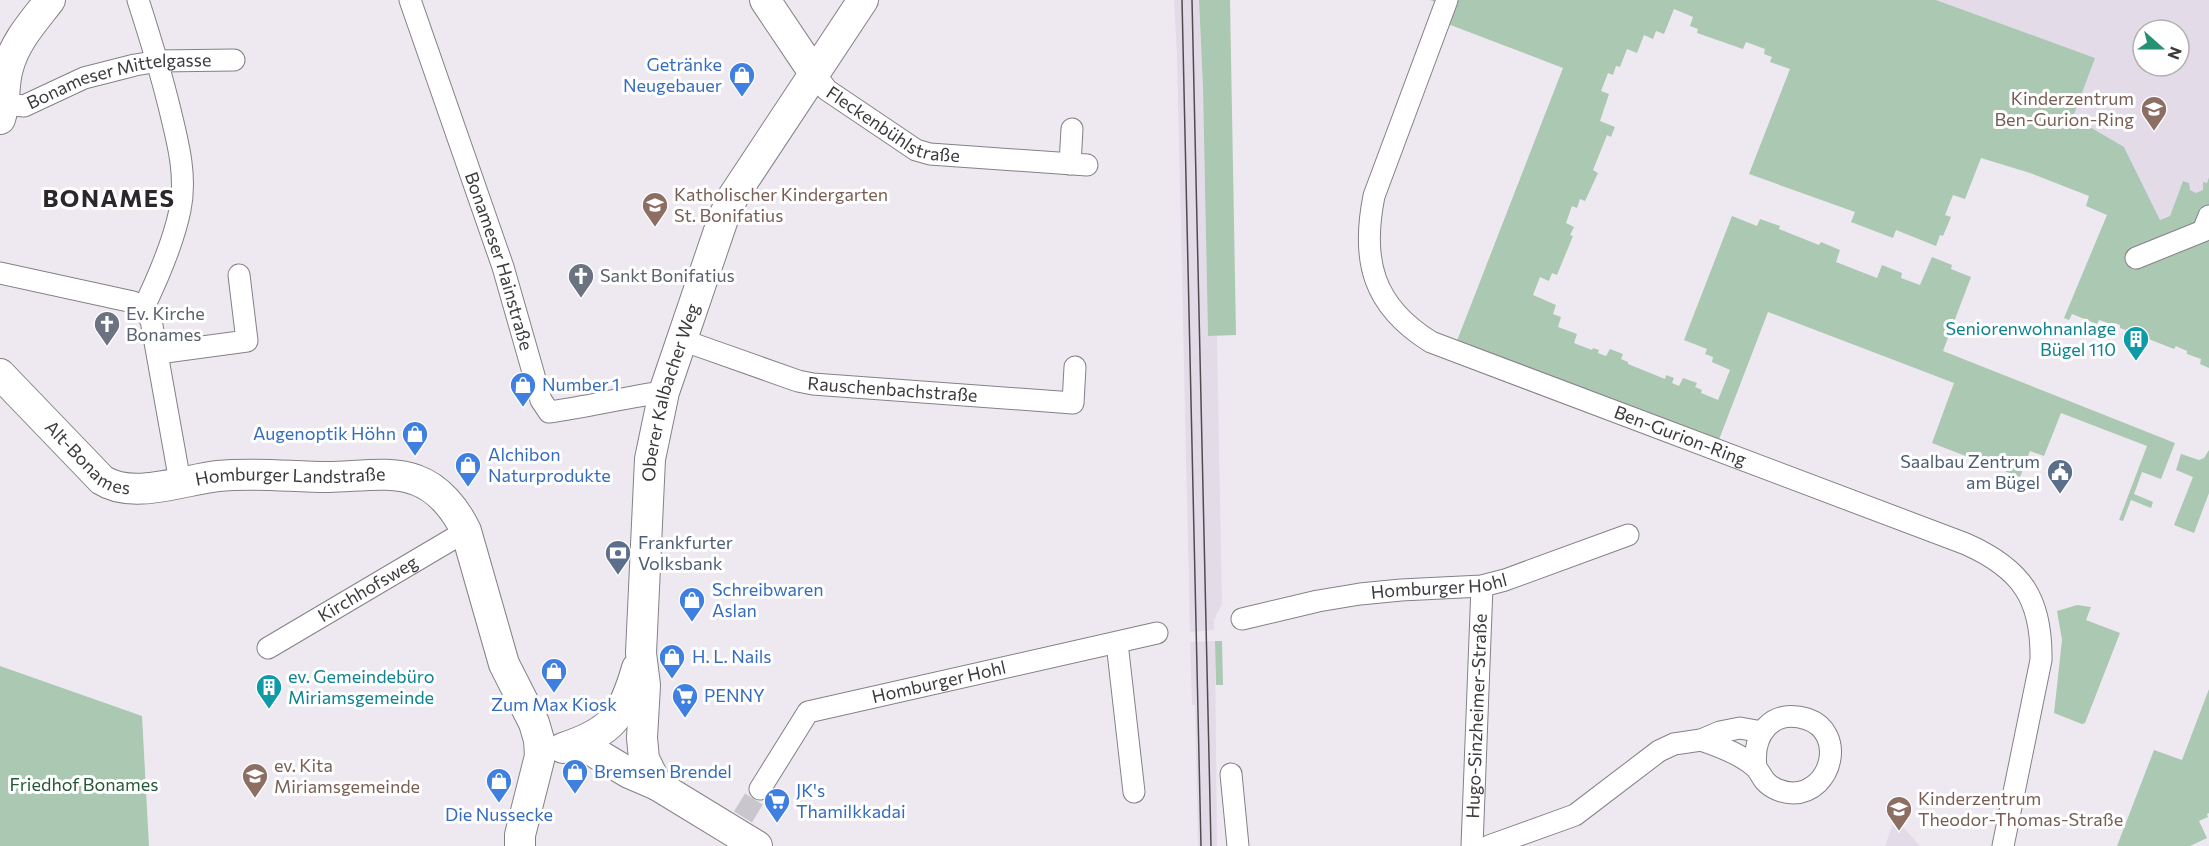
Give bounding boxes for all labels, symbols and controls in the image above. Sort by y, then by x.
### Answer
north arrow [2131,18,2191,78]
text: N [2164,45,2186,63]
street label: Bonameser Mittelgasse [23,48,211,113]
place label: Getränke Neugebauer [623,53,722,96]
shop icon: Getränke Neugebauer [727,60,757,98]
street label: Fleckenbühlstraße [823,81,961,166]
place label: Kinderzentrum Ben-Gurion-Ring [1994,87,2134,130]
school or university icon: Kinderzentrum Ben-Gurion-Ring [2139,94,2169,132]
street label: Bonameser Hainstraße [461,169,538,353]
district label: BONAMES [42,183,176,212]
place label: Katholischer Kindergarten St. Bonifatius [674,183,888,226]
school or university icon: Katholischer Kindergarten St. Bonifatius [640,190,670,228]
church icon: Sankt Bonifatius [566,261,596,299]
place label: Sankt Bonifatius [600,264,735,286]
street label: Oberer Kalbacher Weg [637,300,703,482]
place label: Ev. Kirche Bonames [126,302,205,345]
church icon: Ev. Kirche Bonames [92,309,122,347]
place label: Seniorenwohnanlage Bügel 110 [1946,317,2116,360]
building icon: Seniorenwohnanlage Bügel 110 [2121,324,2151,362]
shop icon: Number 1 [508,370,538,408]
street label: Rauschenbachstraße [807,372,978,406]
place label: Number 1 [542,373,620,395]
street label: Ben-Gurion-Ring [1611,400,1750,470]
street label: Alt-Bonames [41,416,132,499]
shop icon: Augenoptik Höhn [400,419,430,457]
place label: Augenoptik Höhn [253,422,396,444]
place label: Alchibon Naturprodukte [488,443,611,486]
shop icon: Alchibon Naturprodukte [453,450,483,488]
place label: Saalbau Zentrum am Bügel [1900,450,2040,493]
public building icon: Saalbau Zentrum am Bügel [2045,457,2075,495]
street label: Homburger Landstraße [193,462,385,490]
place label: Frankfurter Volksbank [638,531,733,574]
bank icon: Frankfurter Volksbank [603,538,633,576]
street label: Kirchhofsweg [314,550,421,626]
street label: Homburger Hohl [1370,568,1509,603]
place label: Schreibwaren Aslan [712,578,824,621]
shop icon: Schreibwaren Aslan [677,585,707,623]
street label: Hugo-Sinzheimer-Straße [1461,613,1491,819]
shop icon: H. L. Nails [657,642,687,680]
place label: H. L. Nails [692,645,772,667]
shop icon: Zum Max Kiosk [539,656,569,694]
street label: Homburger Hohl [870,656,1008,707]
place label: ev. Gemeindebüro Miriamsgemeinde [288,665,434,708]
building icon: ev. Gemeindebüro Miriamsgemeinde [254,672,284,710]
supermarket icon: PENNY [670,681,700,719]
place label: PENNY [704,684,765,706]
place label: Zum Max Kiosk [491,693,617,715]
place label: ev. Kita Miriamsgemeinde [274,754,420,797]
shop icon: Bremsen Brendel [560,757,590,795]
place label: Bremsen Brendel [594,760,732,782]
school or university icon: ev. Kita Miriamsgemeinde [240,761,270,799]
shop icon: Die Nussecke [484,766,514,804]
park label: Friedhof Bonames [10,773,158,795]
place label: JK's Thamilkkadai [796,779,906,822]
supermarket icon: JK's Thamilkkadai [762,786,792,824]
place label: Kinderzentrum Theodor-Thomas-Straße [1918,787,2123,830]
school or university icon: Kinderzentrum Theodor-Thomas-Straße [1884,794,1914,832]
place label: Die Nussecke [445,803,553,825]

